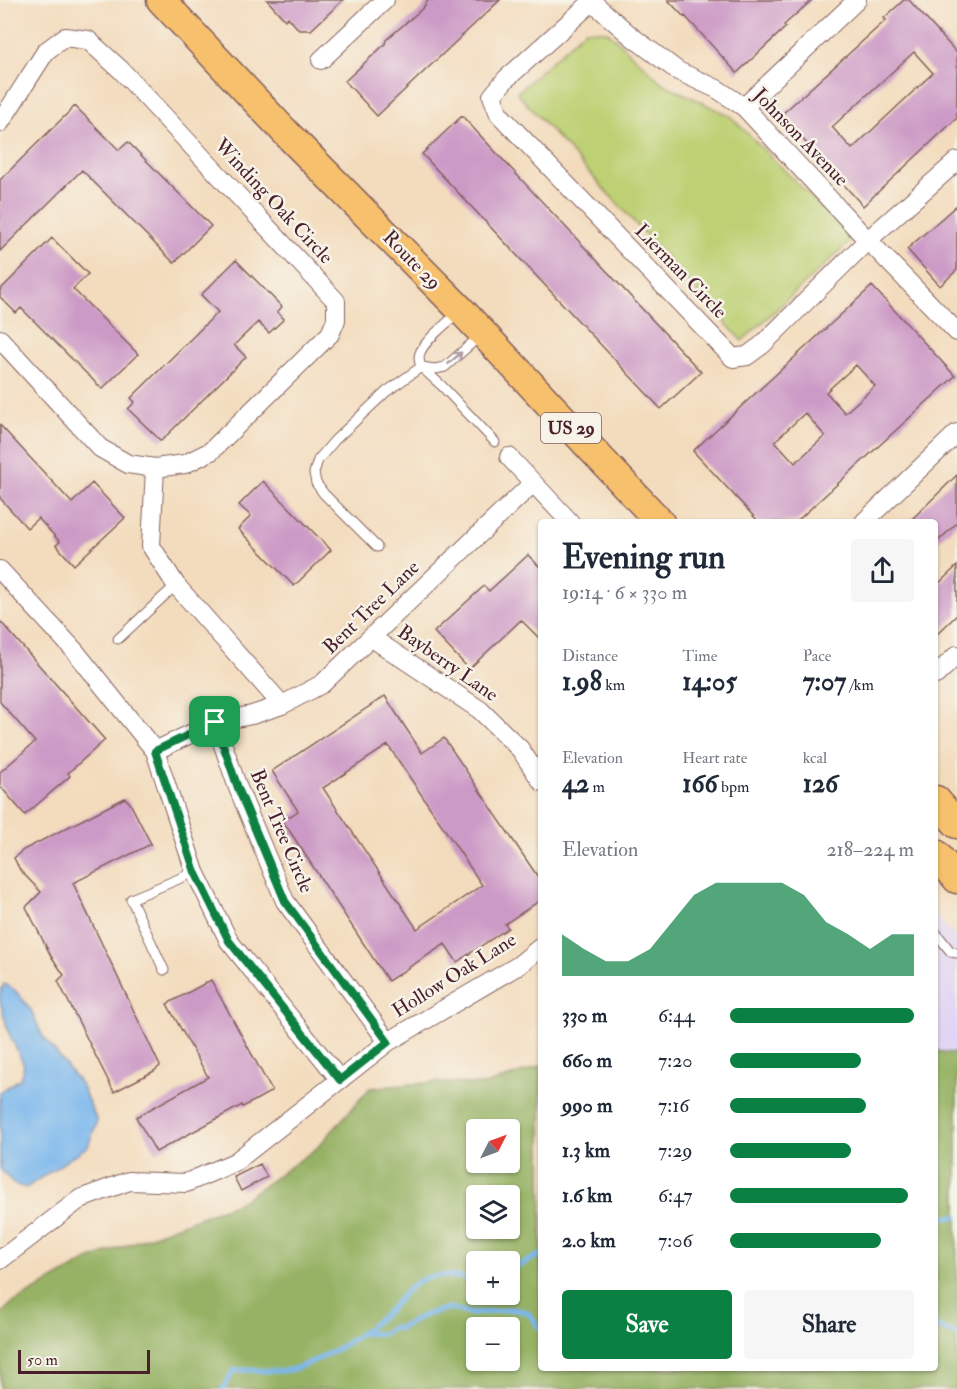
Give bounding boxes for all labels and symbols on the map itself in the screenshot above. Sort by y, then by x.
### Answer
street label: Johnson Avenue [747,82,854,191]
street label: Winding Oak Circle [209,132,339,269]
street label: Lierman Circle [629,218,733,324]
street label: Route 29 [377,225,447,295]
one-way arrow [447,352,463,365]
road number: US 29 [541,413,601,443]
street label: Bent Tree Lane [317,555,425,659]
street label: Bayberry Lane [393,619,503,707]
pin [189,696,240,747]
street label: Bent Tree Circle [245,765,319,897]
street label: Hollow Oak Lane [387,927,521,1023]
north arrow [466,1119,520,1173]
scale bar [18,1347,150,1374]

